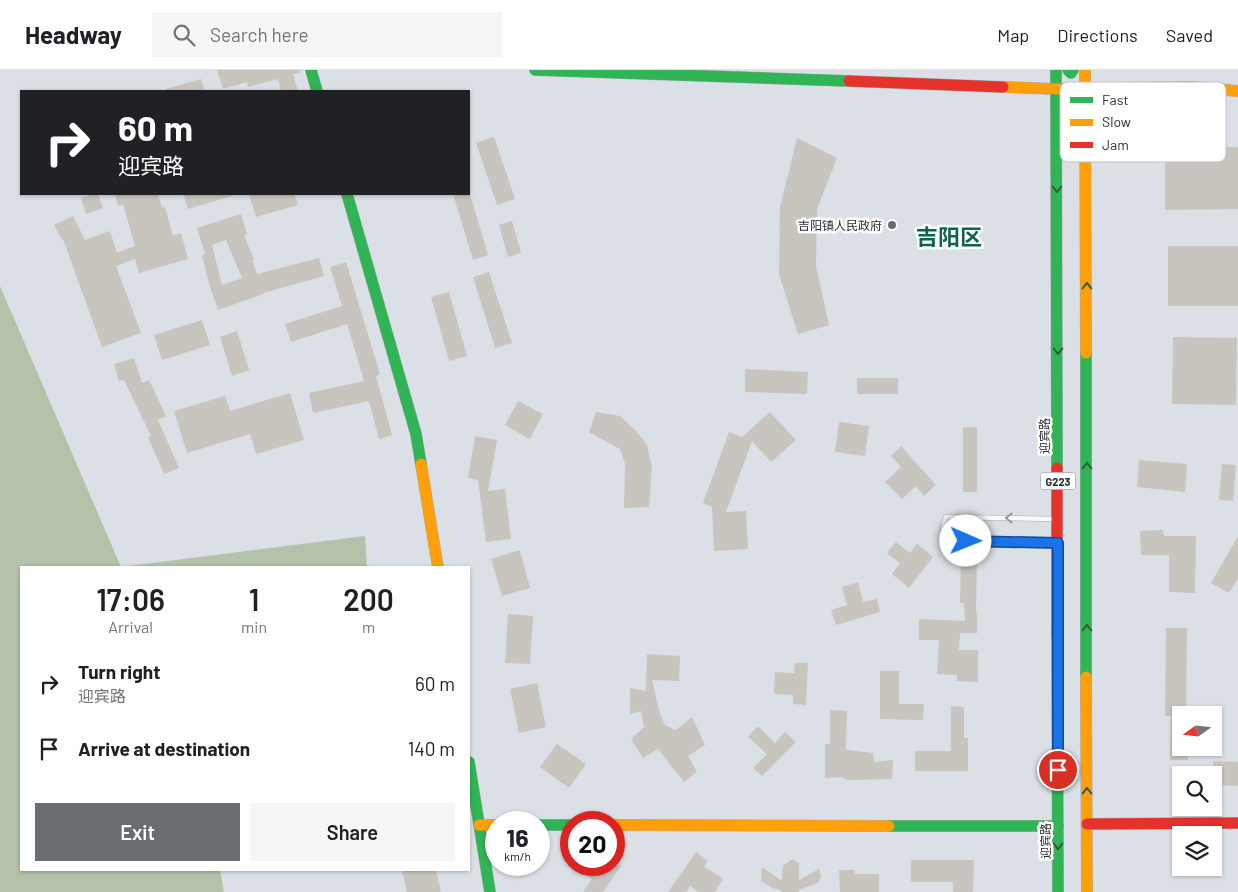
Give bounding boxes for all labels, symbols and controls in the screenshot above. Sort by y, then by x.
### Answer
search box [152,12,502,57]
text: Headway [25,20,122,49]
icon: search [170,21,198,49]
text: Search here [210,23,309,46]
text: Map [997,24,1029,46]
text: Directions [1057,24,1138,46]
text: Saved [1166,24,1213,46]
legend [1060,82,1226,162]
text: Fast [1102,91,1128,108]
text: 60 m [118,106,193,148]
icon: right [35,110,100,175]
text: Slow [1102,113,1131,130]
text: Jam [1102,136,1129,153]
text: 迎宾路 [118,152,184,178]
one-way arrow [1052,185,1062,193]
place label: 吉阳镇人民政府 [798,218,882,232]
marker: 吉阳镇人民政府 [886,219,898,231]
district label: 吉阳区 [916,223,982,249]
one-way arrow [1082,282,1092,290]
one-way arrow [1053,348,1063,355]
street label: 迎宾路 [1037,418,1051,454]
one-way arrow [1082,462,1092,470]
road number: G223 [1040,472,1076,490]
one-way arrow [1005,513,1012,523]
position arrow [939,514,991,566]
text: 17:06 [96,581,165,617]
text: 1 [249,581,259,617]
text: 200 [343,581,394,617]
text: Arrival [108,617,153,636]
text: min [241,617,267,636]
text: m [362,617,375,636]
one-way arrow [1082,624,1092,632]
text: Turn right [78,660,160,683]
icon: right [35,670,63,698]
text: 60 m [415,672,455,695]
text: 迎宾路 [78,686,126,705]
north arrow [1172,706,1222,756]
map controls [1172,706,1222,876]
icon: arrive [35,735,63,763]
text: Arrive at destination [78,737,250,760]
text: 140 m [408,737,455,760]
pin [1037,749,1079,791]
icon: arrive [1044,756,1072,784]
button: search [1172,766,1222,816]
one-way arrow [1082,787,1092,794]
button: Exit [35,803,240,861]
button: Share [250,803,455,861]
speed limit sign: 20 [560,811,625,876]
text: 16 [506,822,529,852]
street label: 迎宾路 [1038,823,1052,859]
button: layers [1172,826,1222,876]
one-way arrow [1053,842,1063,850]
text: km/h [504,849,531,863]

